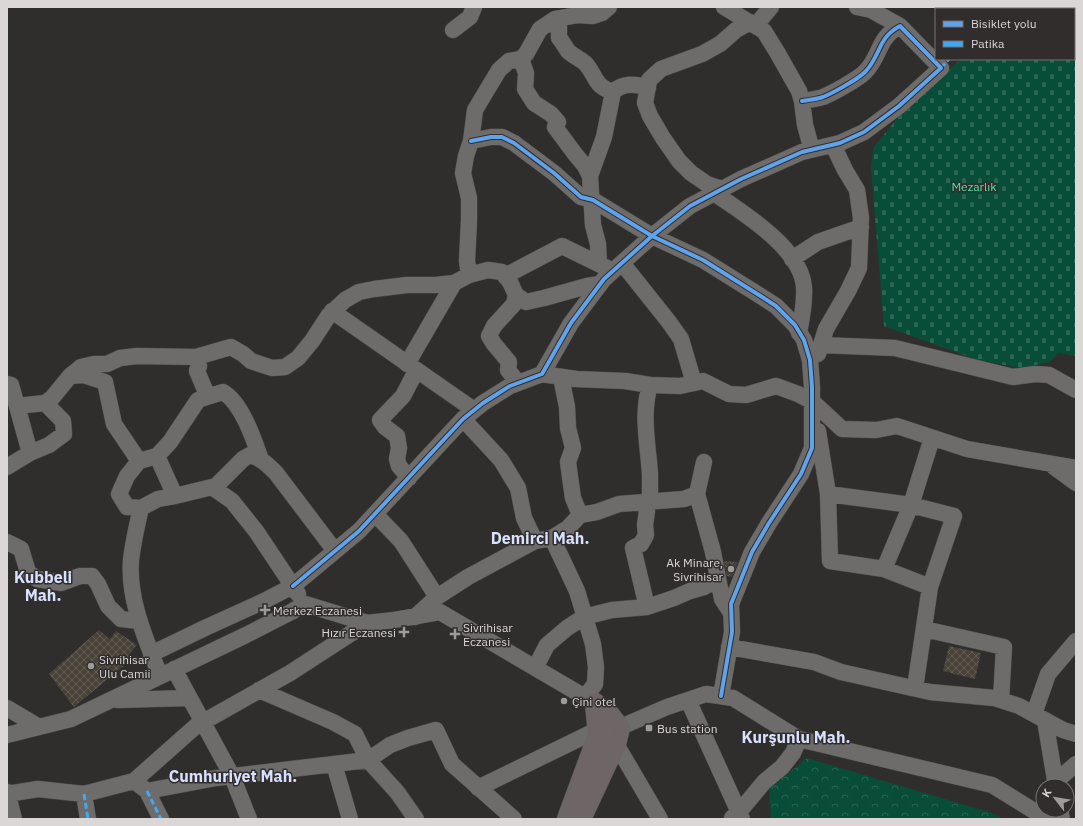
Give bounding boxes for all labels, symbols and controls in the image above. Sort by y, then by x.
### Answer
legend [935,8,1075,60]
text: Bisiklet yolu [971,16,1037,31]
text: Patika [971,36,1005,51]
park label: Mezarlık [951,179,997,194]
district label: Demirci Mah. [491,528,589,548]
place label: Ak Minare, Sivrihisar [666,555,724,584]
marker: Ak Minare, Sivrihisar [726,564,736,574]
district label: Kubbeli Mah. [14,567,72,605]
place label: Merkez Eczanesi [273,603,362,618]
marker: Merkez Eczanesi [260,605,270,615]
place label: Sivrihisar Eczanesi [463,620,513,649]
place label: Hızır Eczanesi [322,625,396,640]
marker: Hızır Eczanesi [399,627,409,637]
marker: Sivrihisar Eczanesi [450,629,460,639]
place label: Sivrihisar Ulu Camii [99,652,150,681]
marker: Sivrihisar Ulu Camii [86,661,96,671]
place label: Çini otel [572,694,616,709]
marker: Çini otel [559,696,569,706]
place label: Bus station [657,721,717,736]
marker: Bus station [644,723,654,733]
district label: Kurşunlu Mah. [742,727,850,747]
district label: Cumhuriyet Mah. [169,766,297,786]
north arrow [1035,778,1075,818]
text: K [1038,786,1055,800]

